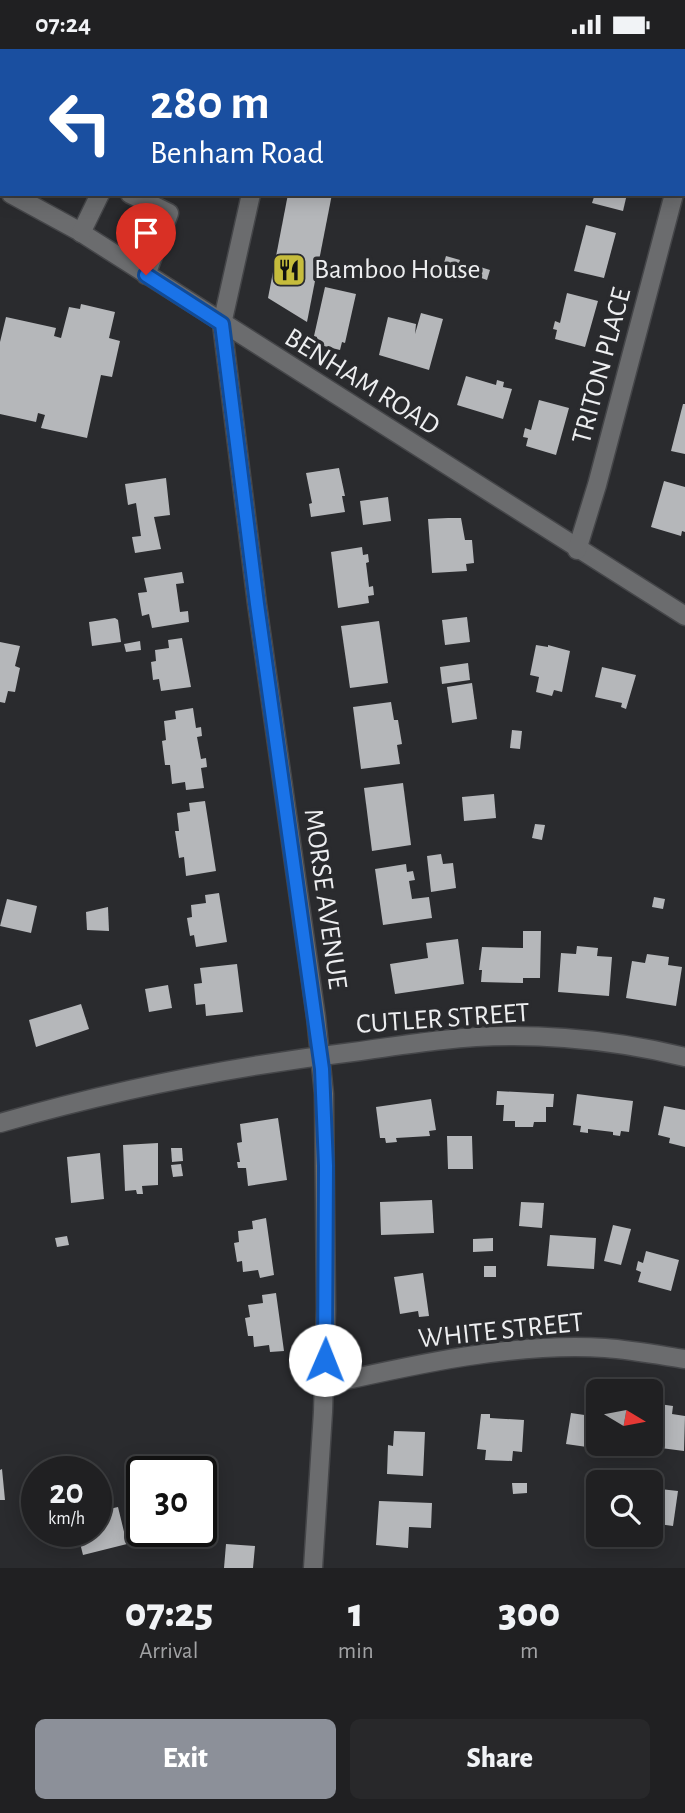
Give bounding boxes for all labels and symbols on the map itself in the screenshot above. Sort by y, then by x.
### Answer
pin [116,203,176,275]
restaurant icon: Bamboo House [270,251,308,289]
place label: Bamboo House [314,256,481,284]
street label: TRITON PLACE [568,285,636,447]
street label: BENHAM ROAD [280,323,444,441]
street label: MORSE AVENUE [298,807,352,991]
street label: CUTLER STREET [355,999,531,1039]
street label: WHITE STREET [417,1308,585,1354]
position arrow [288,1323,362,1397]
north arrow [586,1379,663,1456]
speed limit sign: 30 [126,1456,217,1547]

